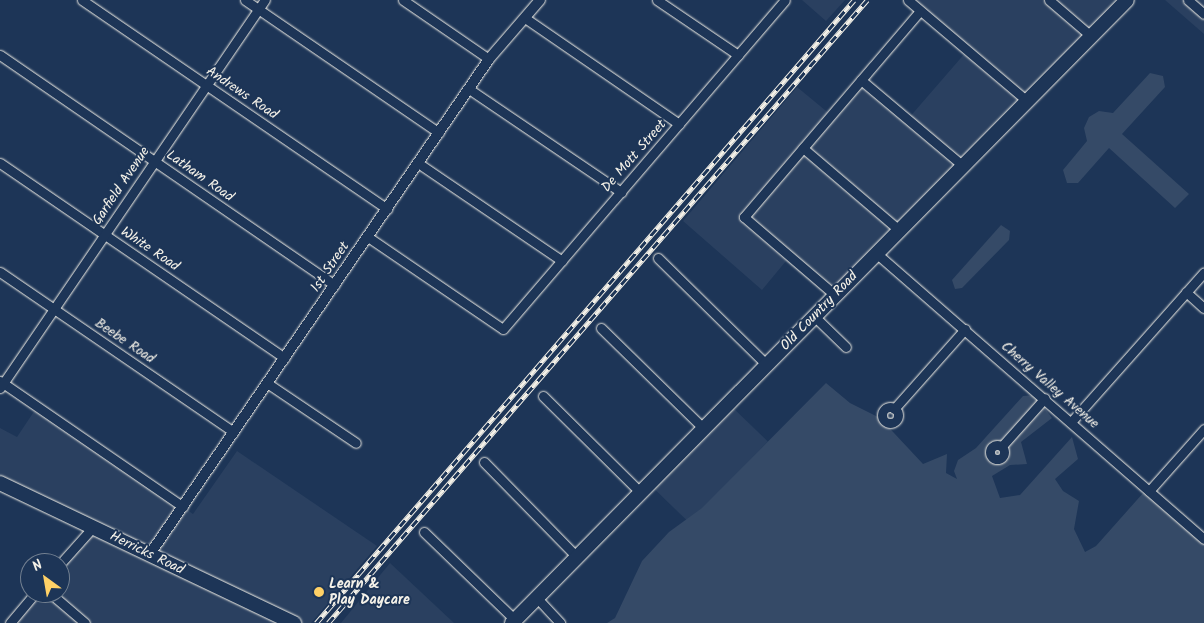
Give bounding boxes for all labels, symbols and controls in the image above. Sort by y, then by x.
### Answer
street label: Andrews Road [203,63,281,123]
street label: De Mott Street [598,116,670,196]
street label: Garfield Avenue [89,144,153,228]
street label: Latham Road [163,147,237,205]
street label: White Road [117,223,183,275]
street label: 1st Street [307,239,353,295]
street label: Old Country Road [777,268,861,354]
street label: Beebe Road [92,315,158,367]
street label: Cherry Valley Avenue [998,338,1102,432]
street label: Herricks Road [107,528,187,578]
north arrow [20,553,70,603]
text: N [28,554,47,578]
place label: Learn & Play Daycare [329,576,410,608]
marker: Learn & Play Daycare [313,586,325,598]

